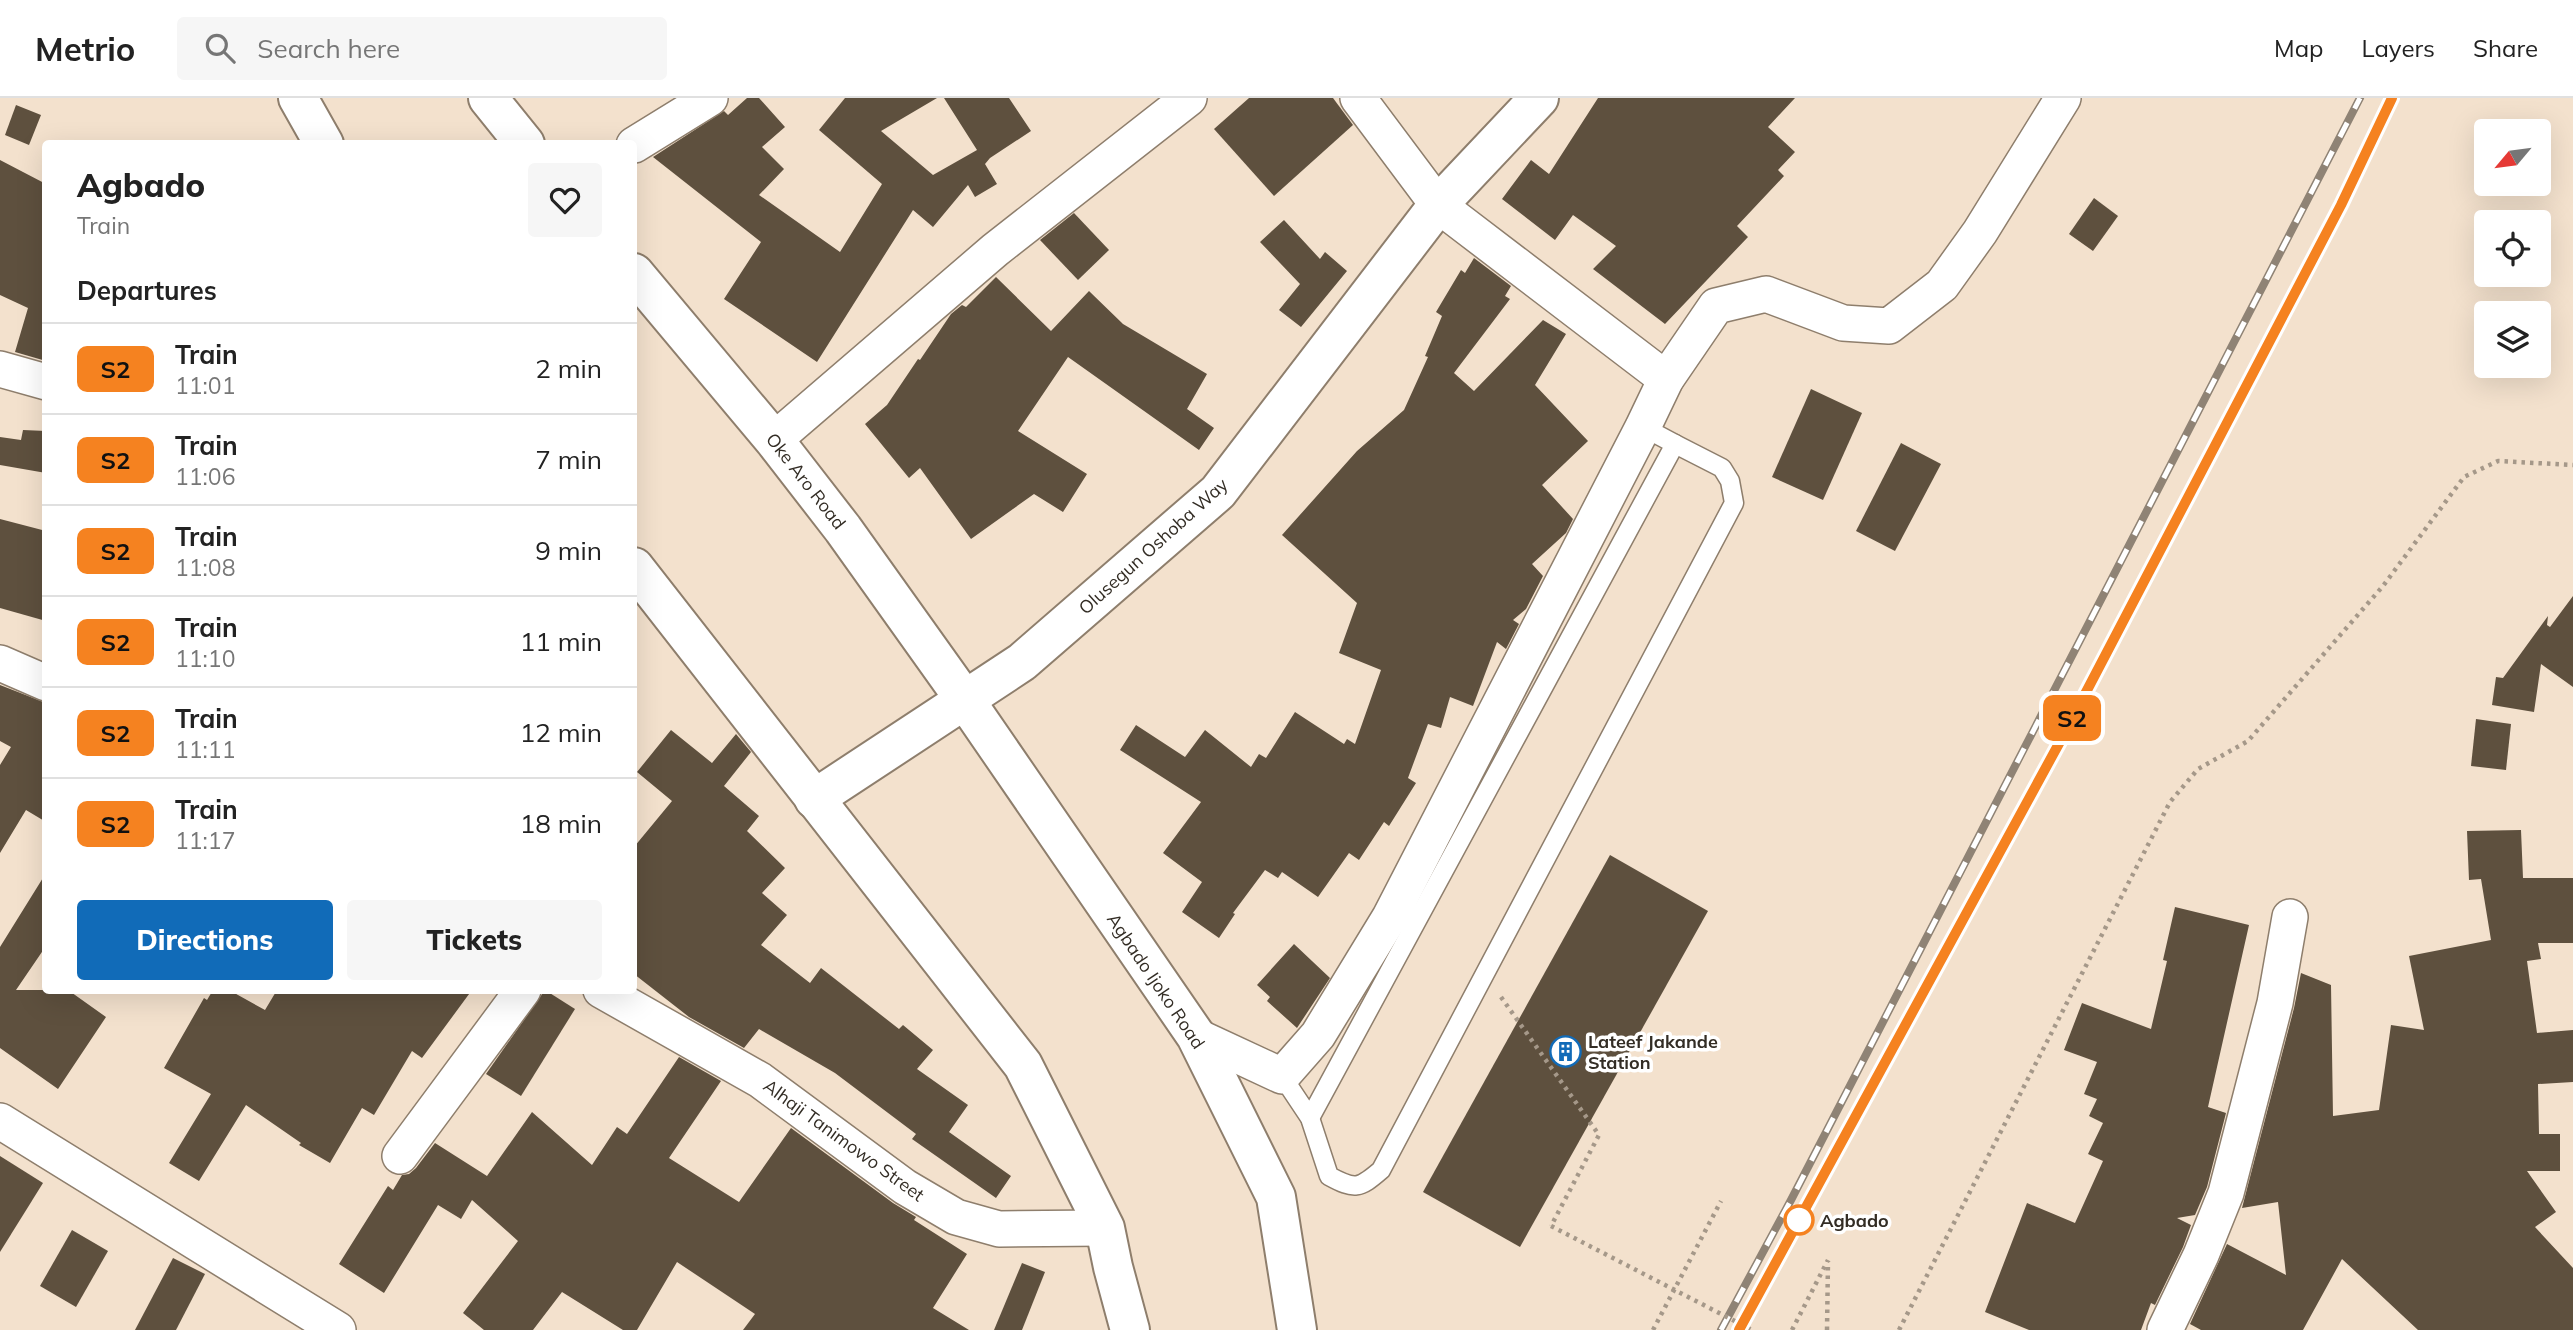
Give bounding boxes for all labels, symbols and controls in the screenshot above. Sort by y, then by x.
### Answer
search box [177,17,667,80]
text: Metrio [35,28,135,69]
icon: search [201,29,239,67]
text: Search here [257,32,400,65]
text: Map [2274,33,2323,63]
text: Layers [2361,33,2435,63]
text: Share [2473,33,2538,63]
north arrow [2474,119,2552,196]
map controls [2474,119,2551,378]
button: heart [528,163,602,237]
text: Agbado [77,164,205,205]
button: locate [2474,210,2551,287]
text: Train [77,211,130,240]
text: Departures [77,274,217,307]
button: layers [2474,301,2551,378]
text: Train [175,338,238,371]
text: 2 min [535,352,602,385]
text: S2 [101,354,130,384]
text: 11:01 [175,371,235,400]
street label: Oke Aro Road [761,428,851,534]
text: Train [175,429,238,462]
text: 7 min [535,443,602,476]
text: S2 [101,445,130,475]
text: 11:06 [175,462,235,491]
street label: Olusegun Oshoba Way [1074,473,1233,619]
text: Train [175,520,238,553]
text: 9 min [535,534,602,567]
text: S2 [101,536,130,566]
text: 11:08 [175,553,235,582]
text: Train [175,611,238,644]
text: 11 min [520,625,602,658]
text: S2 [101,627,130,657]
text: 11:10 [175,644,235,673]
line badge: S2 [2040,695,2104,741]
text: Train [175,702,238,735]
text: S2 [2057,703,2087,733]
text: 12 min [520,716,602,749]
text: S2 [101,718,130,748]
text: 11:11 [175,735,235,764]
text: Train [175,793,238,826]
text: 18 min [520,807,602,840]
text: S2 [101,809,130,839]
text: 11:17 [175,826,235,855]
button: Directions [77,900,333,980]
button: Tickets [347,900,602,980]
street label: Agbado Ijoko Road [1102,909,1210,1053]
place label: Lateef Jakande Station [1588,1030,1718,1074]
building icon: Lateef Jakande Station [1548,1034,1582,1068]
street label: Alhaji Tanimowo Street [759,1074,929,1206]
marker: Agbado [1784,1205,1814,1235]
place label: Agbado [1820,1209,1889,1232]

